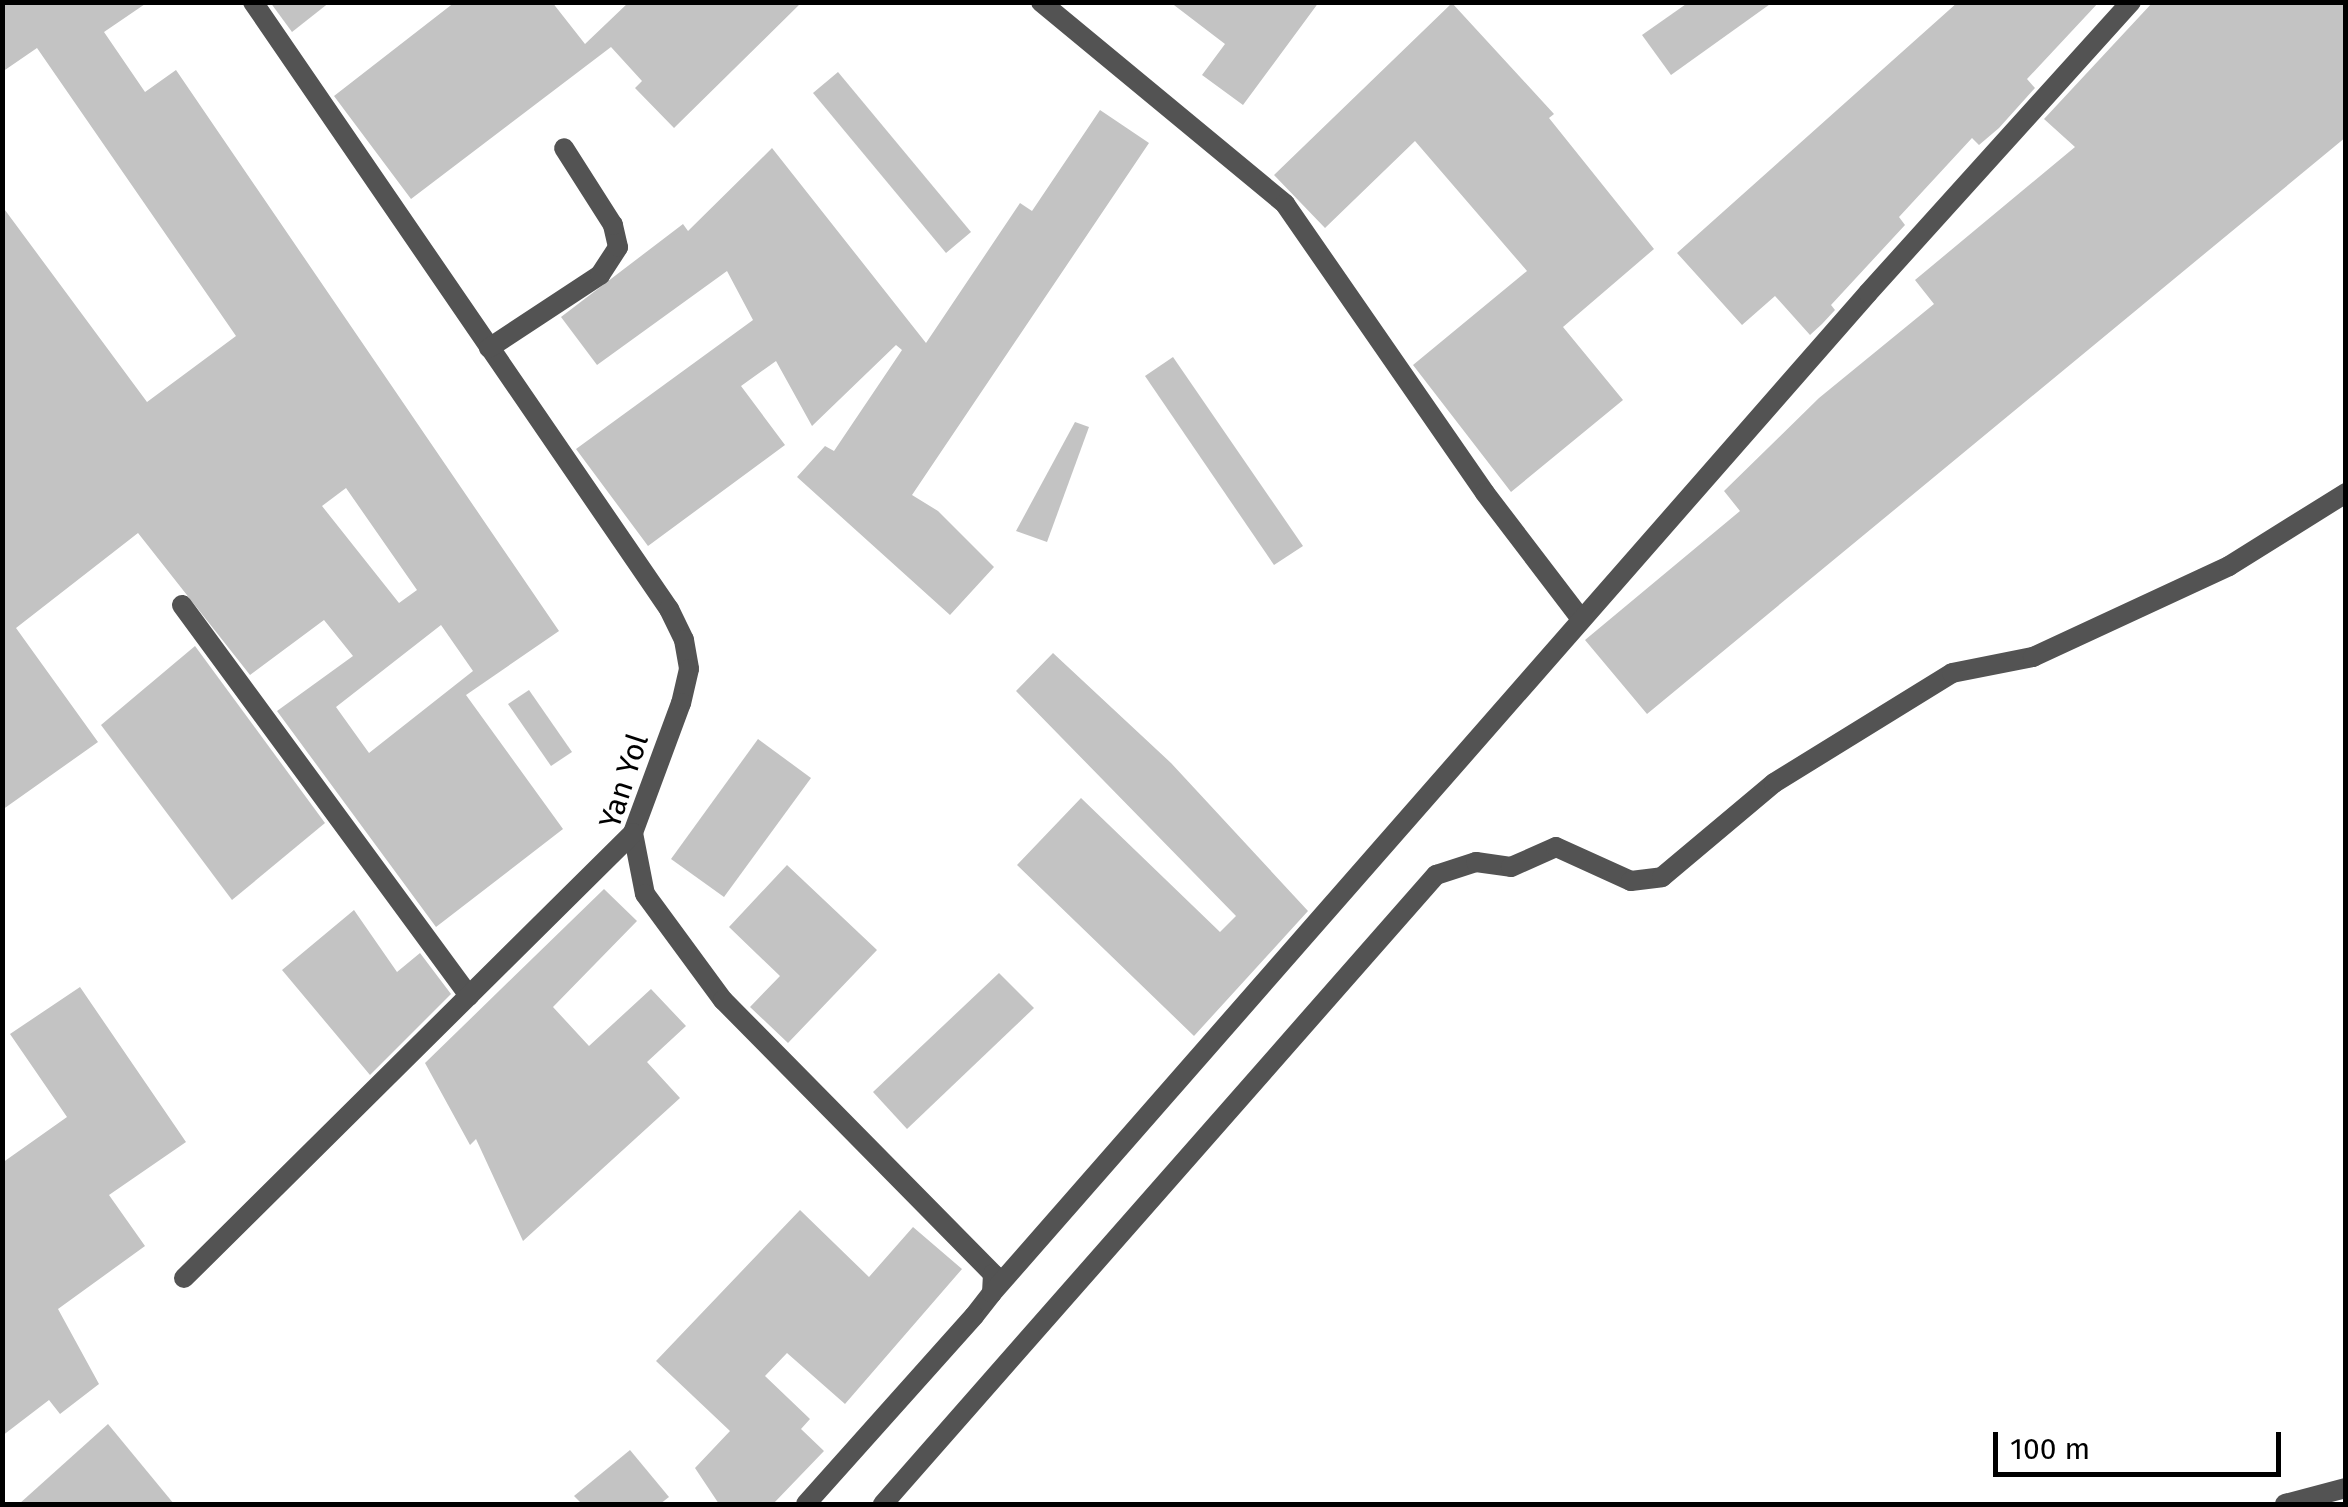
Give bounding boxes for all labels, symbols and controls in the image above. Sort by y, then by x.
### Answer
street label: Yan Yol [592,729,656,833]
scale bar [1998,1412,2286,1474]
text: 100 m [2010,1431,2090,1467]

